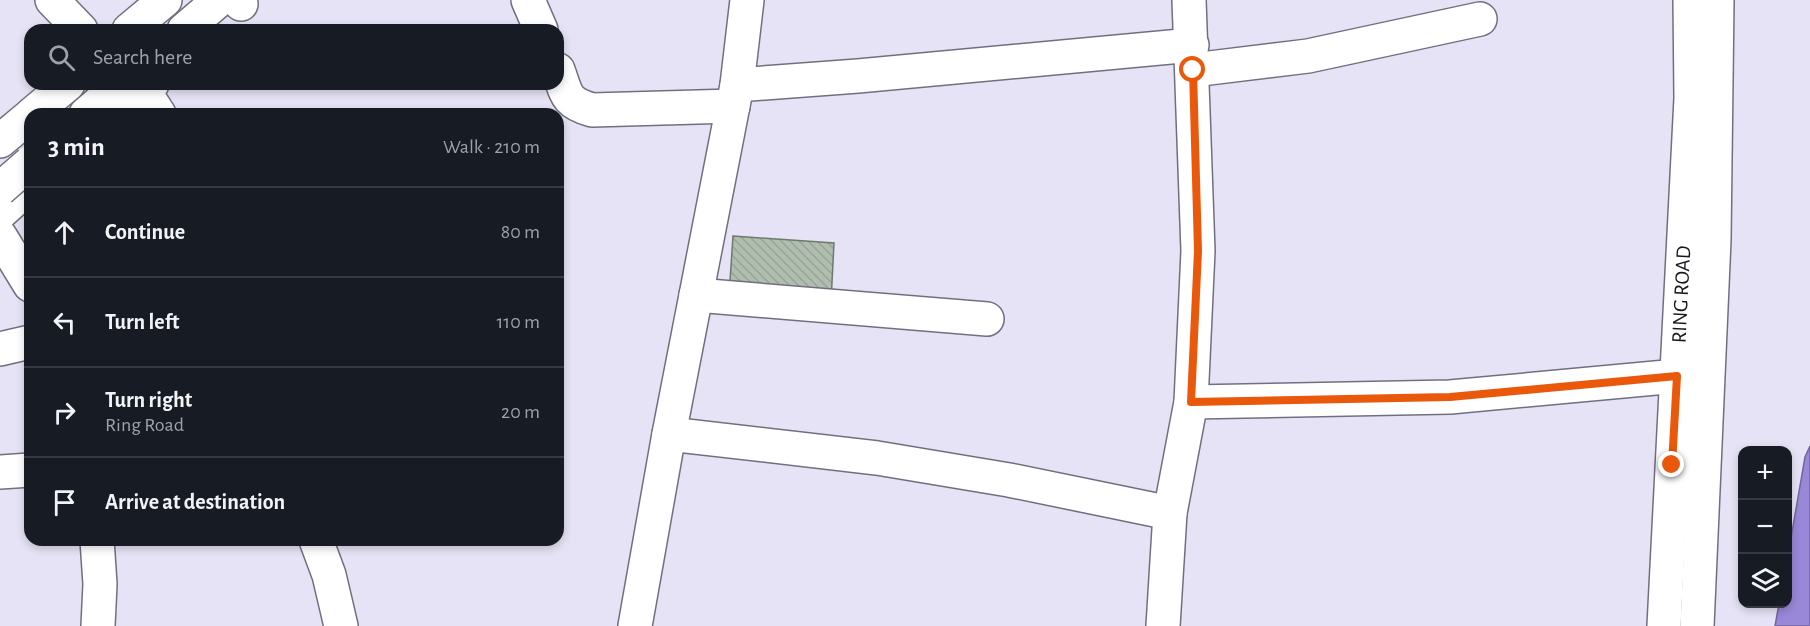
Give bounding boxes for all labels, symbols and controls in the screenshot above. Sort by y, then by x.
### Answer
search box [24,24,564,90]
icon: search [45,41,78,74]
text: Search here [93,46,192,68]
route start [1179,56,1205,82]
text: 3 min [48,134,105,160]
text: Walk · 210 m [443,137,540,157]
icon: ahead [48,216,81,249]
text: Continue [105,221,185,243]
text: 80 m [501,222,540,242]
street label: RING ROAD [1668,245,1694,344]
icon: left [48,306,81,339]
text: Turn left [105,311,179,333]
text: 110 m [496,312,540,332]
text: Turn right [105,389,192,411]
icon: right [48,396,81,429]
text: 20 m [501,402,540,422]
text: Ring Road [105,415,184,435]
map controls [1738,446,1792,608]
button: + [1738,446,1792,500]
route end [1658,451,1684,477]
icon: arrive [48,486,81,519]
text: Arrive at destination [105,491,285,513]
button: − [1738,500,1792,554]
button: layers [1738,554,1792,608]

